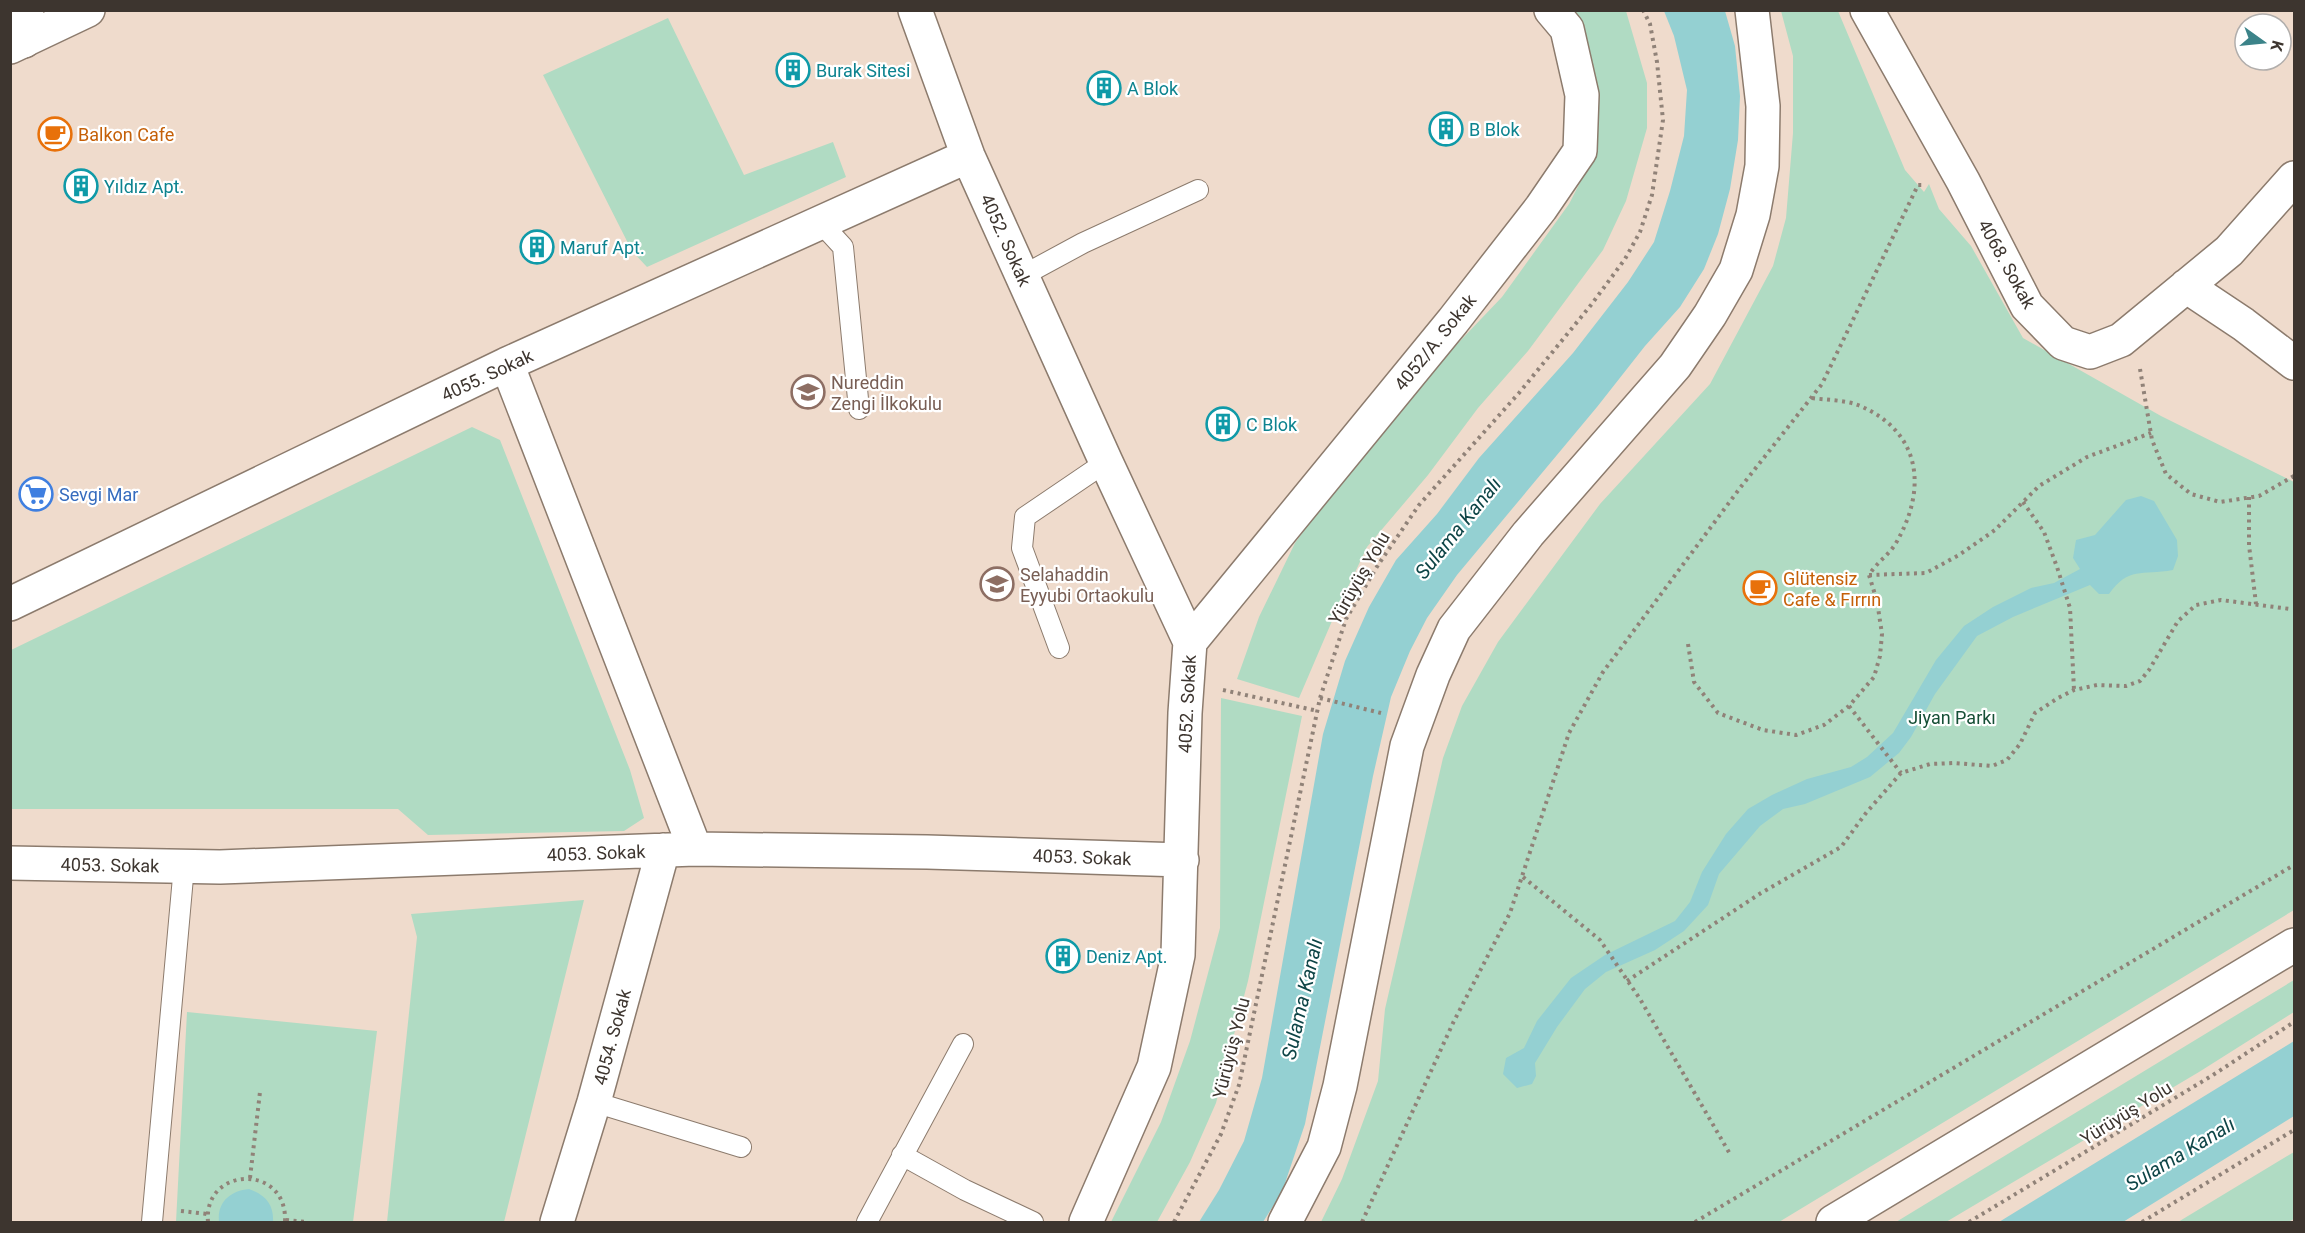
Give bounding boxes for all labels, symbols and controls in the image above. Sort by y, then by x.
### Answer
north arrow [2233,12,2293,72]
text: K [2266,38,2287,54]
building icon: Burak Sitesi [775,52,811,88]
place label: Burak Sitesi [816,60,910,81]
building icon: A Blok [1086,70,1122,106]
place label: A Blok [1127,78,1179,99]
building icon: B Blok [1428,111,1464,147]
cafe icon: Balkon Cafe [37,116,73,152]
place label: B Blok [1469,119,1521,140]
place label: Balkon Cafe [78,124,174,145]
building icon: Yıldız Apt. [63,168,99,204]
place label: Yıldız Apt. [104,176,184,197]
street label: 4052. Sokak [976,191,1036,290]
street label: 4068. Sokak [1974,216,2041,313]
building icon: Maruf Apt. [519,229,555,265]
place label: Maruf Apt. [560,237,645,258]
street label: 4052/A. Sokak [1390,289,1481,394]
street label: 4055. Sokak [438,344,537,405]
place label: Nureddin Zengi İlkokulu [831,372,942,414]
school or university icon: Nureddin Zengi İlkokulu [790,374,826,410]
building icon: C Blok [1205,406,1241,442]
place label: C Blok [1246,414,1298,435]
water label: Sulama Kanalı [1410,472,1506,584]
supermarket icon: Sevgi Mar [18,476,54,512]
place label: Sevgi Mar [59,484,138,505]
street label: Yürüyüş Yolu [1324,528,1394,628]
place label: Selahaddin Eyyubi Ortaokulu [1020,564,1154,606]
school or university icon: Selahaddin Eyyubi Ortaokulu [979,566,1015,602]
place label: Glütensiz Cafe & Fırrın [1783,568,1881,610]
cafe icon: Glütensiz Cafe & Fırrın [1742,570,1778,606]
street label: 4052. Sokak [1174,653,1200,754]
park label: Jiyan Parkı [1908,707,1996,728]
street label: 4053. Sokak [546,841,647,865]
street label: 4053. Sokak [1032,845,1133,869]
street label: 4053. Sokak [60,854,160,876]
water label: Sulama Kanalı [1276,936,1328,1062]
building icon: Deniz Apt. [1045,938,1081,974]
place label: Deniz Apt. [1086,946,1168,967]
street label: 4054. Sokak [589,986,635,1087]
street label: Yürüyüş Yolu [1208,995,1254,1101]
street label: Yürüyüş Yolu [2077,1077,2175,1149]
water label: Sulama Kanalı [2121,1112,2239,1196]

